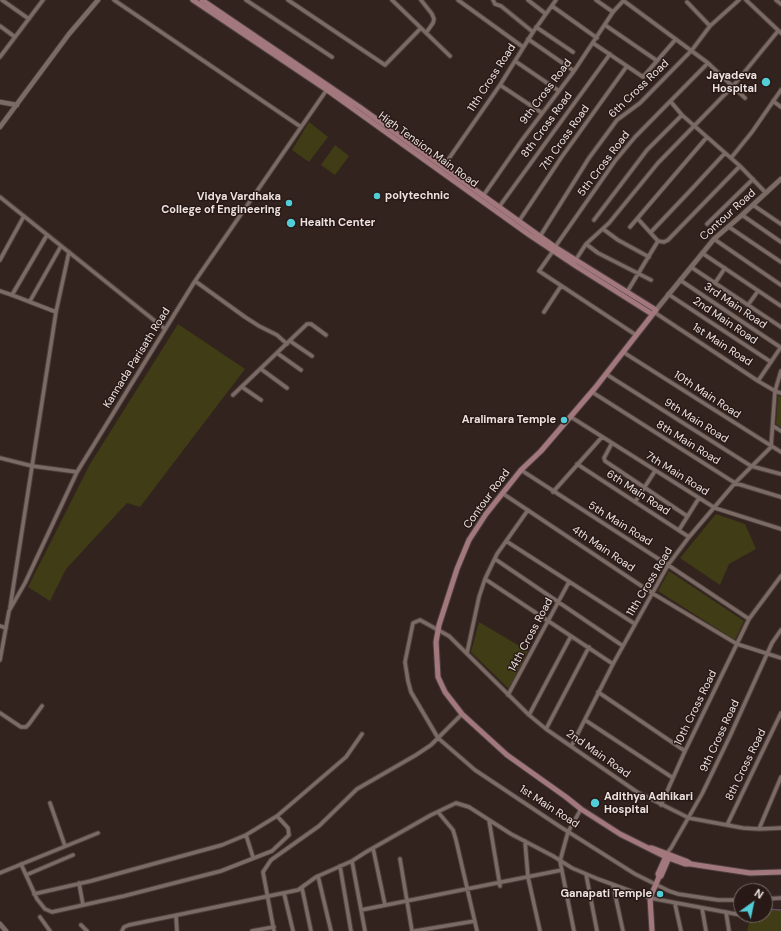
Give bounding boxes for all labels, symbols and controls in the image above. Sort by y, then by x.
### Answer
street label: 11th Cross Road [465,42,519,114]
street label: 9th Cross Road [517,57,575,127]
street label: 6th Cross Road [606,57,672,121]
place label: Jayadeva Hospital [706,69,757,95]
marker: Jayadeva Hospital [760,76,772,88]
street label: 8th Cross Road [519,90,575,160]
street label: 7th Cross Road [537,103,593,173]
street label: High Tension Main Road [376,109,480,191]
street label: 5th Cross Road [575,129,633,199]
street label: Contour Road [697,187,759,243]
place label: polytechnic [385,189,450,203]
place label: Vidya Vardhaka College of Engineering [161,190,281,216]
marker: polytechnic [372,191,382,201]
marker: Vidya Vardhaka College of Engineering [284,198,294,208]
place label: Health Center [300,216,375,230]
marker: Health Center [285,217,297,229]
street label: 3rd Main Road [701,280,769,332]
street label: 2nd Main Road [690,295,760,347]
street label: Kannada Parisath Road [101,305,173,411]
street label: 1st Main Road [690,321,754,369]
street label: 10th Main Road [671,368,743,422]
street label: 9th Main Road [661,396,731,446]
place label: Aralimara Temple [462,413,556,427]
marker: Aralimara Temple [559,415,569,425]
street label: 8th Main Road [654,418,722,468]
street label: 7th Main Road [643,449,711,499]
street label: Contour Road [461,467,513,531]
street label: 6th Main Road [604,468,672,518]
street label: 5th Main Road [586,499,654,549]
street label: 4th Main Road [569,523,637,575]
street label: 11th Cross Road [624,545,676,619]
street label: 14th Cross Road [506,596,556,674]
street label: 10th Cross Road [672,668,720,748]
street label: 9th Cross Road [697,698,743,774]
street label: 2nd Main Road [563,727,633,781]
street label: 8th Cross Road [723,727,769,803]
street label: 1st Main Road [517,783,581,831]
place label: Adithya Adhikari Hospital [604,790,693,816]
marker: Adithya Adhikari Hospital [589,797,601,809]
north arrow [733,883,773,923]
text: N [752,886,766,902]
place label: Ganapati Temple [560,887,652,901]
marker: Ganapati Temple [655,889,665,899]

